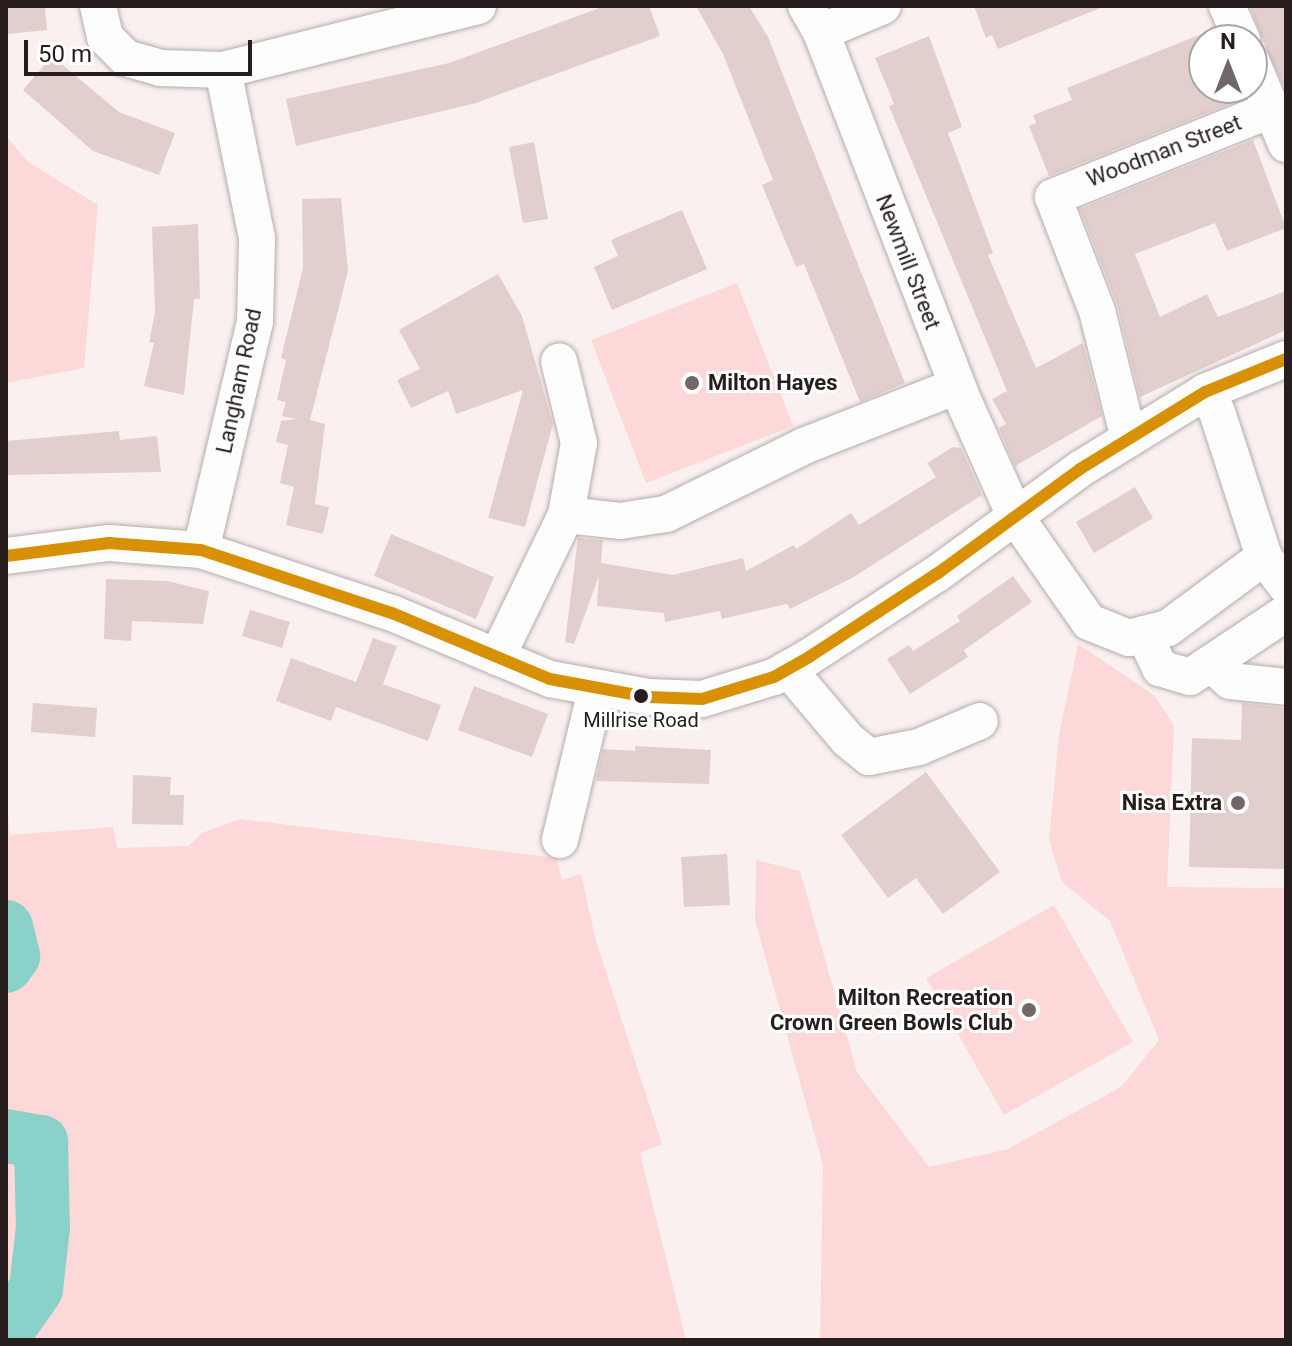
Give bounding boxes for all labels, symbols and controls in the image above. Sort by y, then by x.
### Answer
scale bar [28,24,256,74]
north arrow [1188,24,1268,104]
text: N [1220,29,1236,54]
text: 50 m [38,40,92,68]
street label: Woodman Street [1083,109,1245,193]
street label: Newmill Street [870,191,946,333]
street label: Langham Road [211,306,267,456]
place label: Milton Hayes [708,370,838,396]
marker: Milton Hayes [683,374,701,392]
marker: Millrise Road [633,688,649,704]
place label: Millrise Road [583,708,699,732]
place label: Nisa Extra [1122,790,1222,816]
marker: Nisa Extra [1229,794,1247,812]
place label: Milton Recreation Crown Green Bowls Club [770,984,1013,1036]
marker: Milton Recreation Crown Green Bowls Club [1020,1001,1038,1019]

